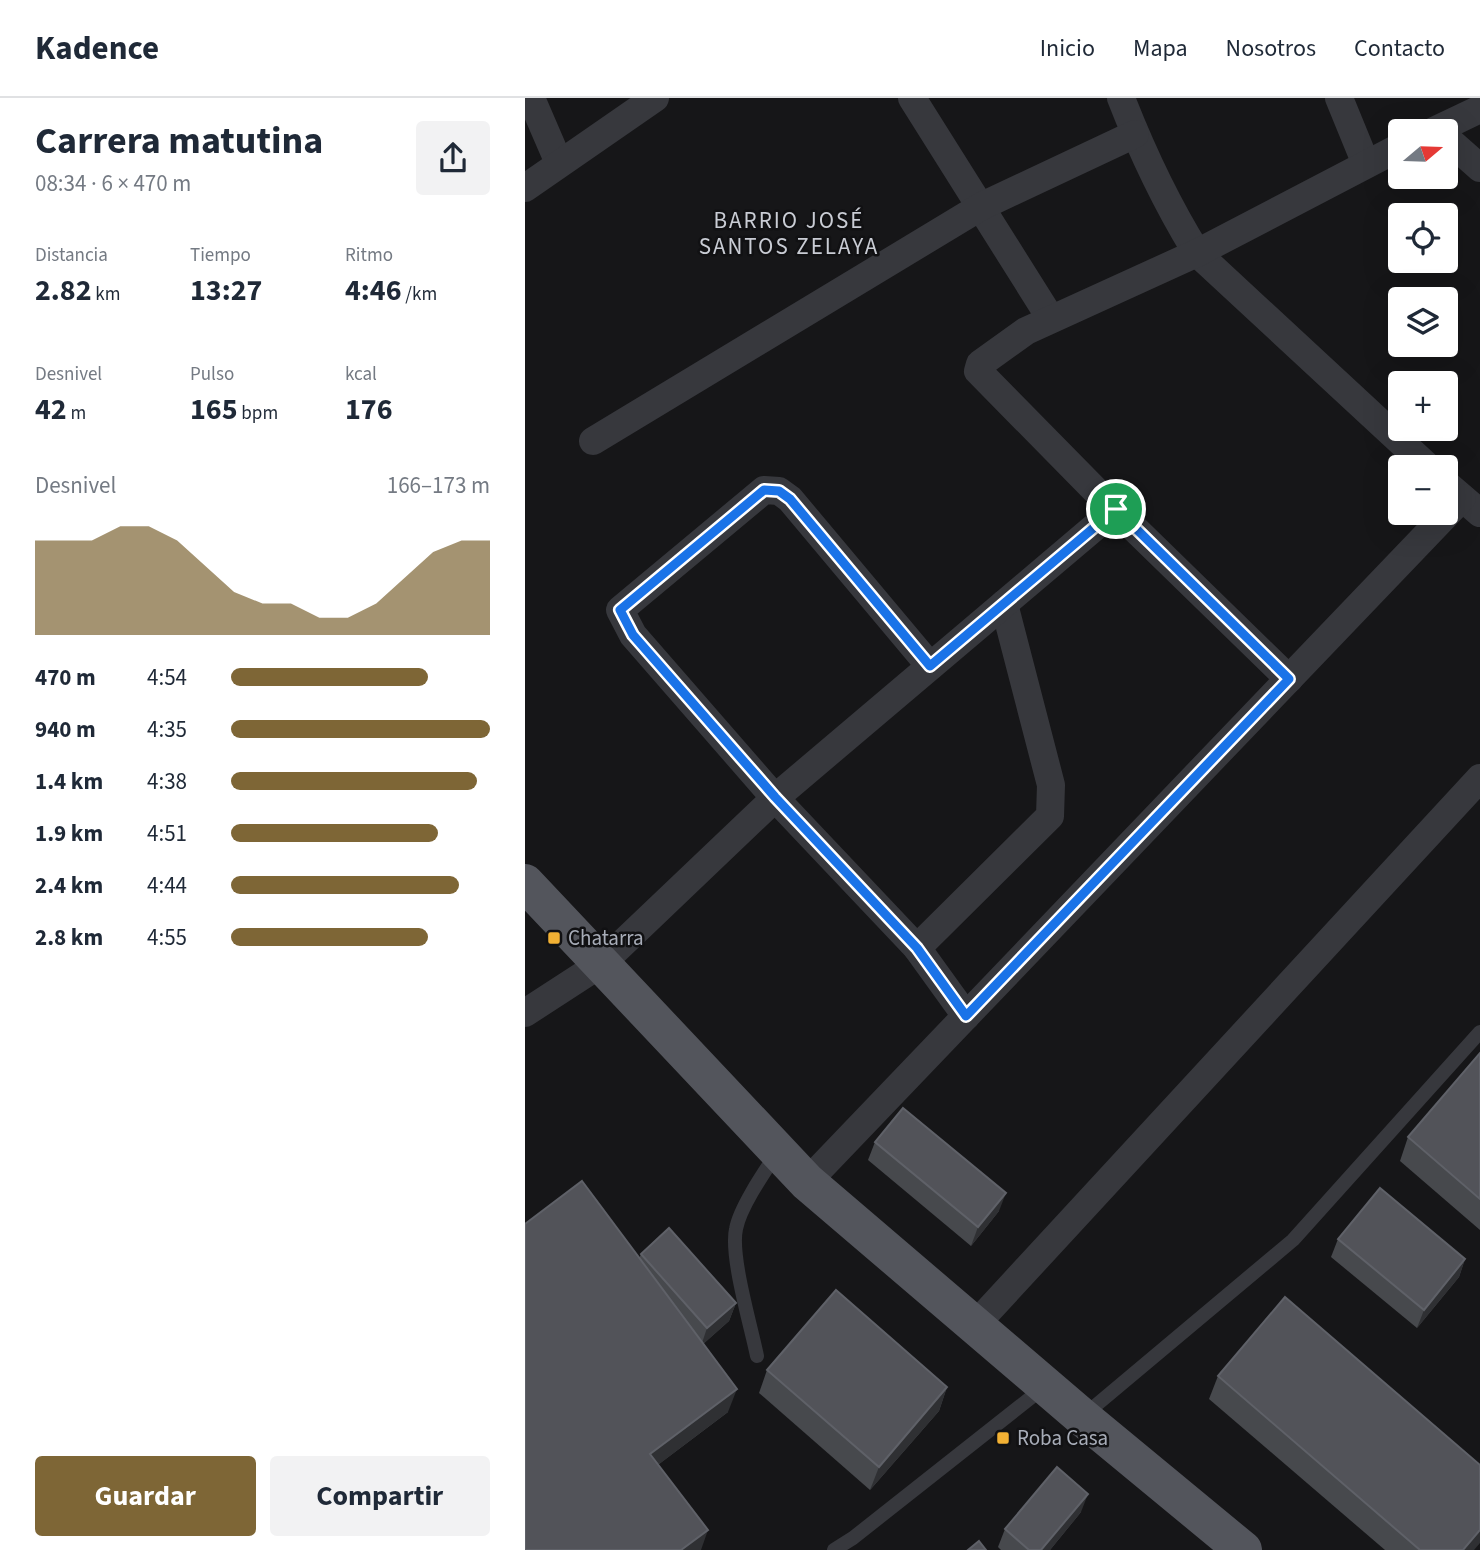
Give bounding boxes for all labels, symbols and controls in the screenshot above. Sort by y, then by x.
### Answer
text: Kadence [35,25,159,72]
text: Inicio [1040,31,1095,66]
text: Mapa [1133,31,1188,66]
text: Nosotros [1226,31,1316,66]
text: Contacto [1354,31,1445,66]
text: Carrera matutina [35,114,323,168]
north arrow [1388,119,1458,189]
map controls [1388,119,1458,525]
button: share [416,121,490,195]
text: 08:34 · 6 × 470 m [35,167,191,200]
button: locate [1388,203,1458,273]
district label: BARRIO JOSÉ SANTOS ZELAYA [699,204,879,263]
text: Distancia [35,242,108,269]
text: Tiempo [190,242,251,269]
text: Ritmo [345,242,393,269]
text: 2.82 [35,269,92,312]
text: 13:27 [190,269,262,312]
text: 4:46 [345,269,402,312]
text: km [92,281,121,308]
text: /km [402,281,437,308]
button: layers [1388,287,1458,357]
text: Desnivel [35,361,102,388]
text: Pulso [190,361,234,388]
text: kcal [345,361,377,388]
button: + [1388,371,1458,441]
text: 42 [35,388,67,431]
text: 165 [190,388,238,431]
text: 176 [345,388,393,431]
text: m [67,400,86,427]
text: bpm [238,400,278,427]
button: − [1388,455,1458,525]
text: Desnivel [35,469,116,502]
text: 166–173 m [387,469,490,502]
pin [1086,479,1146,539]
icon: arrive [1097,490,1135,528]
text: 470 m [35,661,96,694]
text: 4:54 [147,661,187,694]
text: 940 m [35,713,96,746]
text: 4:35 [147,713,187,746]
text: 1.4 km [35,765,103,798]
text: 4:38 [147,765,187,798]
text: 1.9 km [35,817,103,850]
text: 4:51 [147,817,187,850]
text: 2.4 km [35,869,103,902]
text: 4:44 [147,869,187,902]
text: 2.8 km [35,921,103,954]
text: 4:55 [147,921,187,954]
place label: Chatarra [568,923,644,953]
marker: Chatarra [546,930,562,946]
place label: Roba Casa [1017,1423,1108,1453]
marker: Roba Casa [995,1430,1011,1446]
button: Guardar [35,1456,256,1536]
button: Compartir [270,1456,490,1536]

